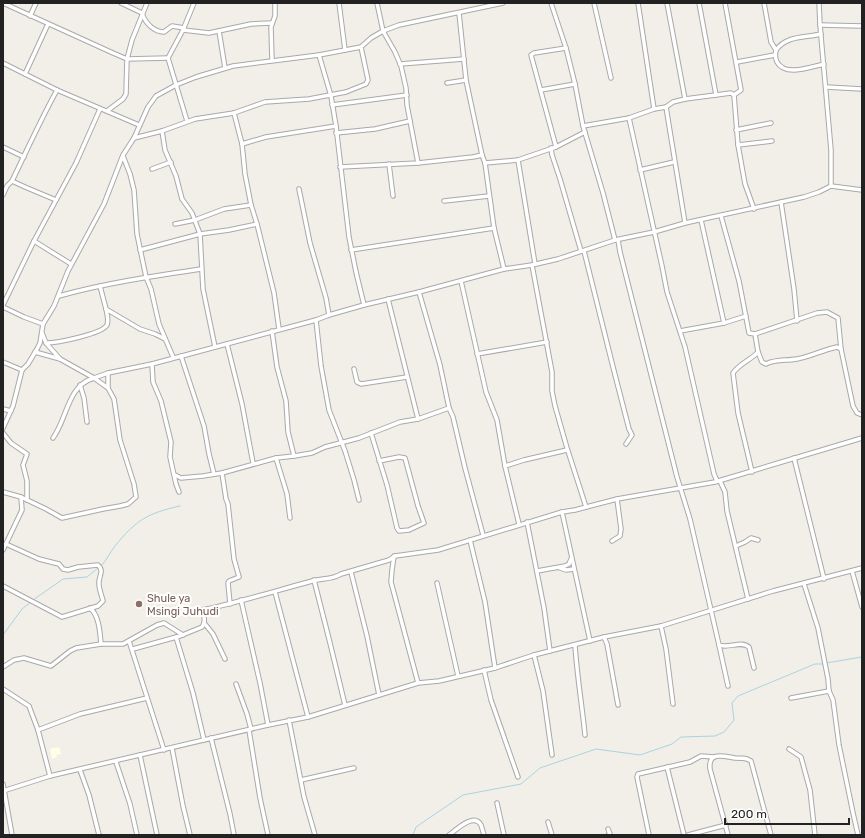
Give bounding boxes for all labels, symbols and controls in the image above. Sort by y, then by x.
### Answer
place label: Shule ya Msingi Juhudi [147,592,219,618]
marker: Shule ya Msingi Juhudi [134,599,144,609]
scale bar [725,800,849,826]
text: 200 m [731,807,767,821]

